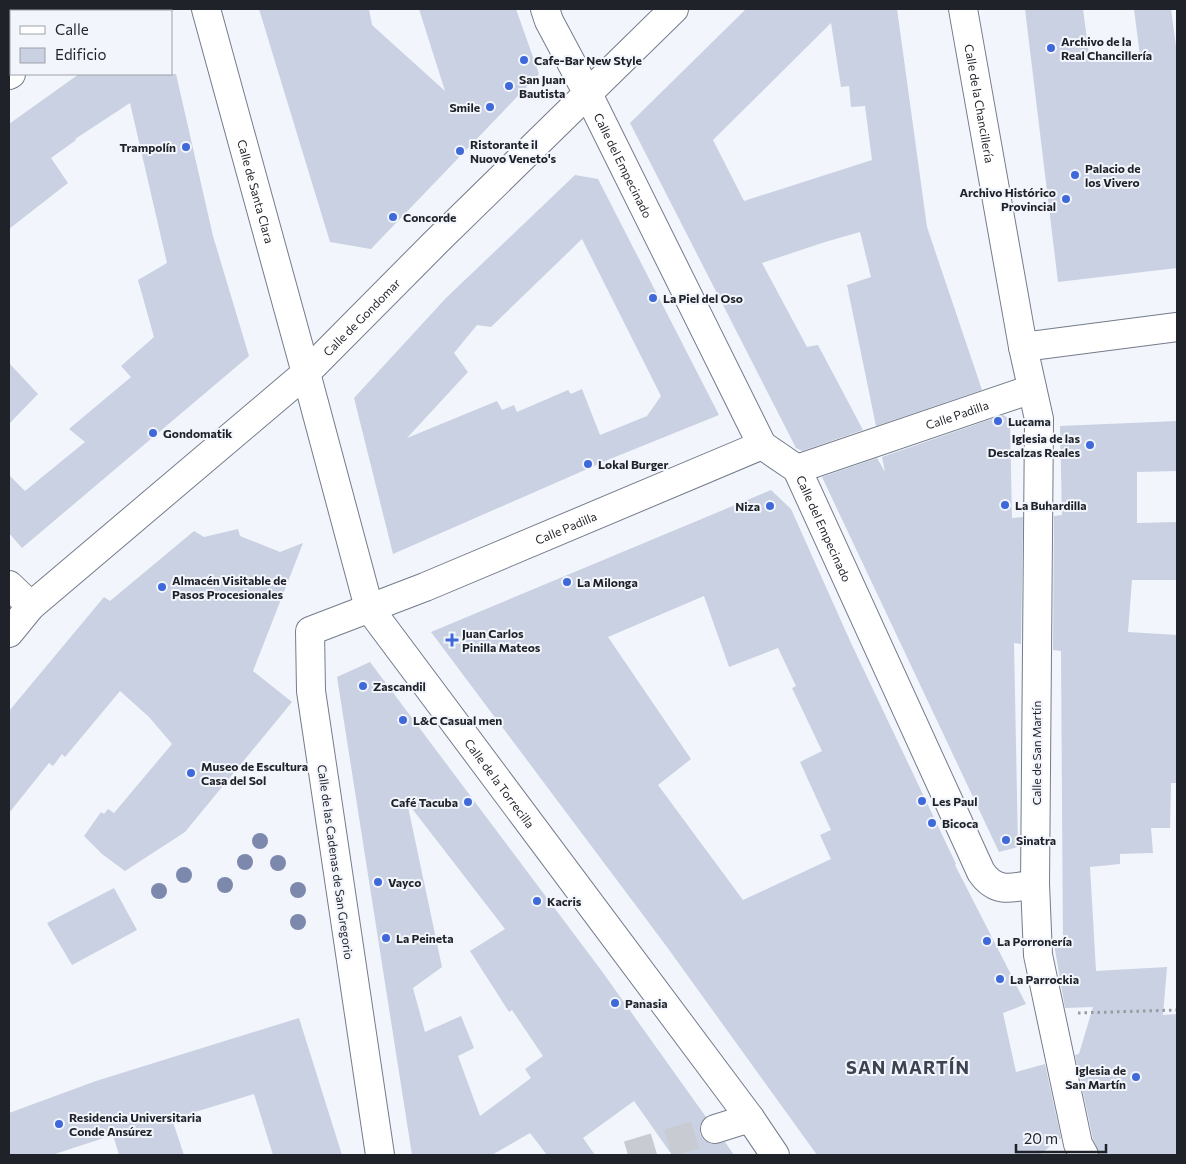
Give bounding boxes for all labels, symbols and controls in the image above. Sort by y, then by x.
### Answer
legend [10,10,172,75]
text: Calle [55,20,89,38]
place label: Archivo de la Real Chancillería [1061,34,1152,62]
marker: Archivo de la Real Chancillería [1045,42,1057,54]
street label: Calle de la Chancillería [962,43,997,164]
text: Edificio [55,45,106,63]
place label: Cafe-Bar New Style [534,53,642,67]
marker: Cafe-Bar New Style [518,54,530,66]
place label: San Juan Bautista [519,72,566,100]
marker: San Juan Bautista [503,80,515,92]
place label: Smile [449,100,480,114]
marker: Smile [484,101,496,113]
street label: Calle del Empecinado [591,111,655,220]
place label: Ristorante il Nuovo Veneto's [470,137,557,165]
street label: Calle de Santa Clara [235,138,277,245]
place label: Trampolín [120,140,176,154]
marker: Trampolín [180,141,192,153]
marker: Ristorante il Nuovo Veneto's [454,145,466,157]
place label: Palacio de los Vivero [1085,161,1141,189]
marker: Palacio de los Vivero [1069,169,1081,181]
place label: Archivo Histórico Provincial [959,185,1056,213]
marker: Archivo Histórico Provincial [1060,193,1072,205]
place label: Concorde [403,210,456,224]
marker: Concorde [387,211,399,223]
street label: Calle de Gondomar [320,275,403,359]
place label: La Piel del Oso [663,291,743,305]
marker: La Piel del Oso [647,292,659,304]
street label: Calle Padilla [924,397,990,432]
place label: Lucama [1008,414,1051,428]
marker: Lucama [992,415,1004,427]
place label: Gondomatik [163,426,232,440]
marker: Gondomatik [147,427,159,439]
place label: Iglesia de las Descalzas Reales [988,431,1080,459]
marker: Iglesia de las Descalzas Reales [1084,439,1096,451]
place label: Lokal Burger [598,457,668,471]
marker: Lokal Burger [582,458,594,470]
street label: Calle del Empecinado [794,473,854,584]
place label: La Buhardilla [1015,498,1087,512]
place label: Niza [735,499,760,513]
marker: La Buhardilla [999,499,1011,511]
marker: Niza [764,500,776,512]
street label: Calle Padilla [533,509,599,547]
place label: Almacén Visitable de Pasos Procesionales [172,573,287,601]
place label: La Milonga [577,575,638,589]
marker: La Milonga [561,576,573,588]
marker: Almacén Visitable de Pasos Procesionales [156,581,168,593]
place label: Juan Carlos Pinilla Mateos [462,626,541,654]
marker: Juan Carlos Pinilla Mateos [446,634,458,646]
place label: Zascandil [373,679,426,693]
marker: Zascandil [357,680,369,692]
street label: Calle de San Martín [1029,701,1043,805]
place label: L&C Casual men [413,713,502,727]
marker: L&C Casual men [397,714,409,726]
street label: Calle de la Torrecilla [462,736,538,831]
place label: Museo de Escultura Casa del Sol [201,759,308,787]
street label: Calle de las Cadenas de San Gregorio [315,764,357,960]
marker: Museo de Escultura Casa del Sol [185,767,197,779]
place label: Les Paul [932,794,977,808]
place label: Café Tacuba [391,795,458,809]
marker: Les Paul [916,795,928,807]
marker: Café Tacuba [462,796,474,808]
place label: Bicoca [942,816,978,830]
marker: Bicoca [926,817,938,829]
place label: Sinatra [1016,833,1056,847]
marker: Sinatra [1000,834,1012,846]
place label: Vayco [388,875,421,889]
marker: Vayco [372,876,384,888]
place label: Kacris [547,894,582,908]
marker: Kacris [531,895,543,907]
place label: La Peineta [396,931,453,945]
marker: La Peineta [380,932,392,944]
place label: La Porronería [997,934,1072,948]
marker: La Porronería [981,935,993,947]
place label: La Parrockia [1010,972,1079,986]
marker: La Parrockia [994,973,1006,985]
place label: Panasia [625,996,668,1010]
marker: Panasia [609,997,621,1009]
district label: SAN MARTÍN [846,1056,970,1078]
place label: Iglesia de San Martín [1065,1063,1126,1091]
marker: Iglesia de San Martín [1130,1071,1142,1083]
place label: Residencia Universitaria Conde Ansúrez [69,1110,202,1138]
marker: Residencia Universitaria Conde Ansúrez [53,1118,65,1130]
scale bar [1016,1122,1106,1154]
text: 20 m [1024,1129,1058,1147]

